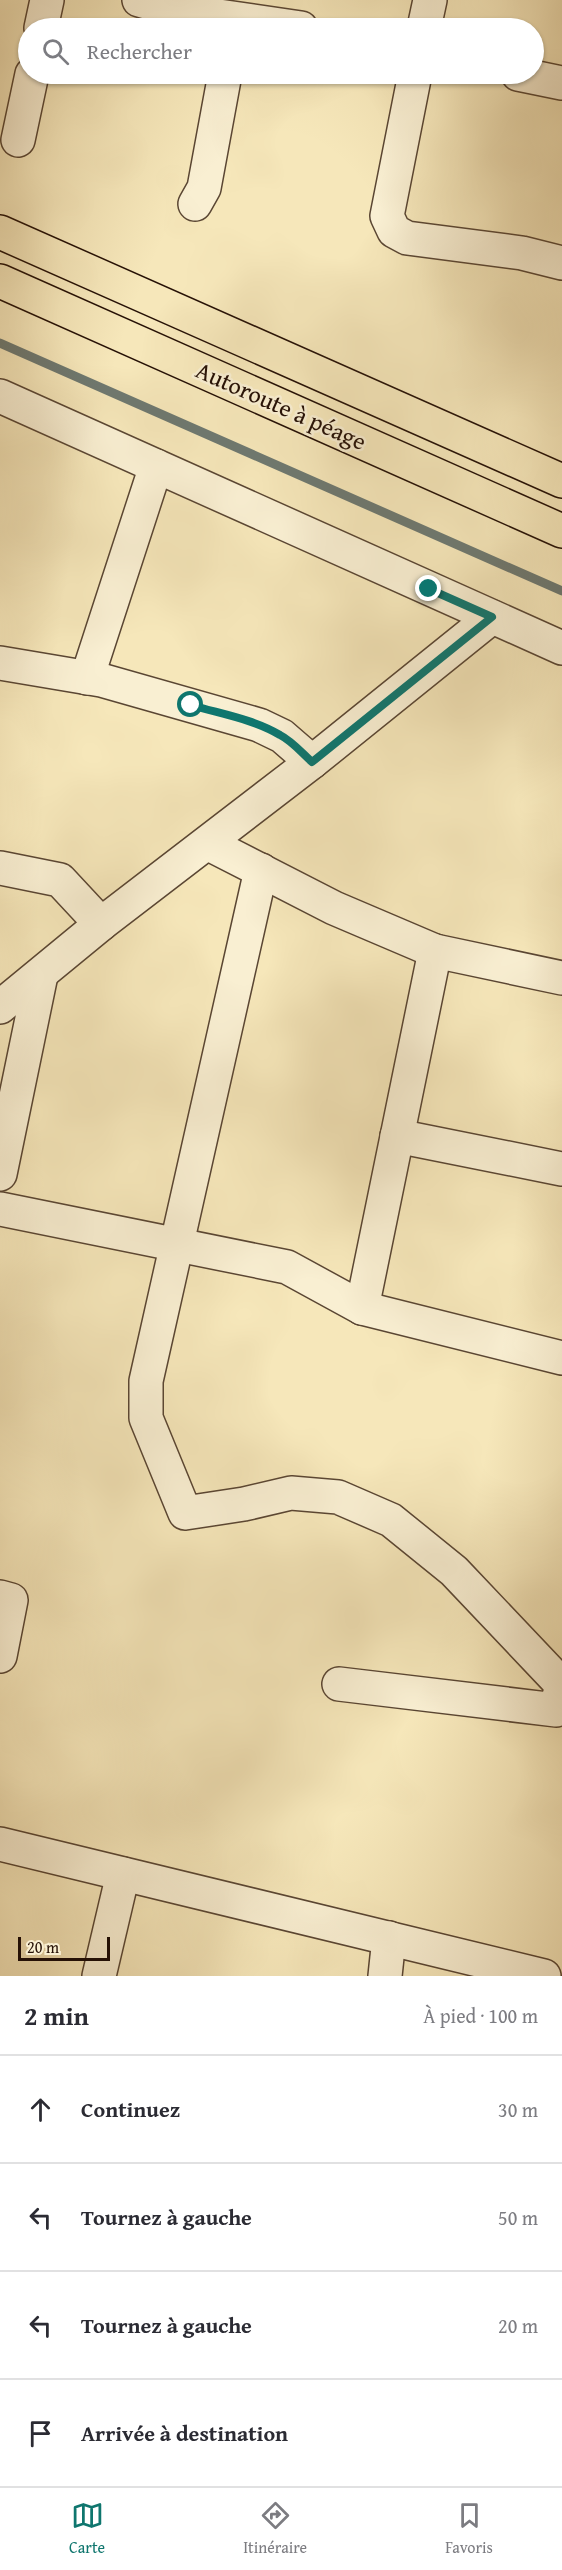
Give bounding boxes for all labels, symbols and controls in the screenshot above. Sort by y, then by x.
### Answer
search box [18,18,544,84]
icon: search [39,35,72,68]
text: Rechercher [87,35,192,67]
street label: Autoroute à péage [190,352,372,459]
route end [415,575,441,601]
route start [177,691,203,717]
scale bar [18,1934,110,1962]
text: 20 m [27,1935,59,1959]
text: 2 min [24,1996,89,2035]
text: À pied · 100 m [423,2001,538,2030]
icon: ahead [24,2093,57,2126]
text: Continuez [81,2093,180,2125]
text: 30 m [498,2095,538,2124]
icon: left [24,2201,57,2234]
text: Tournez à gauche [81,2201,252,2233]
text: 50 m [498,2203,538,2232]
icon: left [24,2309,57,2342]
text: Tournez à gauche [81,2309,252,2341]
text: 20 m [498,2311,538,2340]
icon: arrive [24,2417,57,2450]
text: Arrivée à destination [81,2417,288,2449]
tab: Carte [69,2499,105,2559]
tab: Itinéraire [243,2499,307,2559]
tab: Favoris [445,2499,493,2559]

